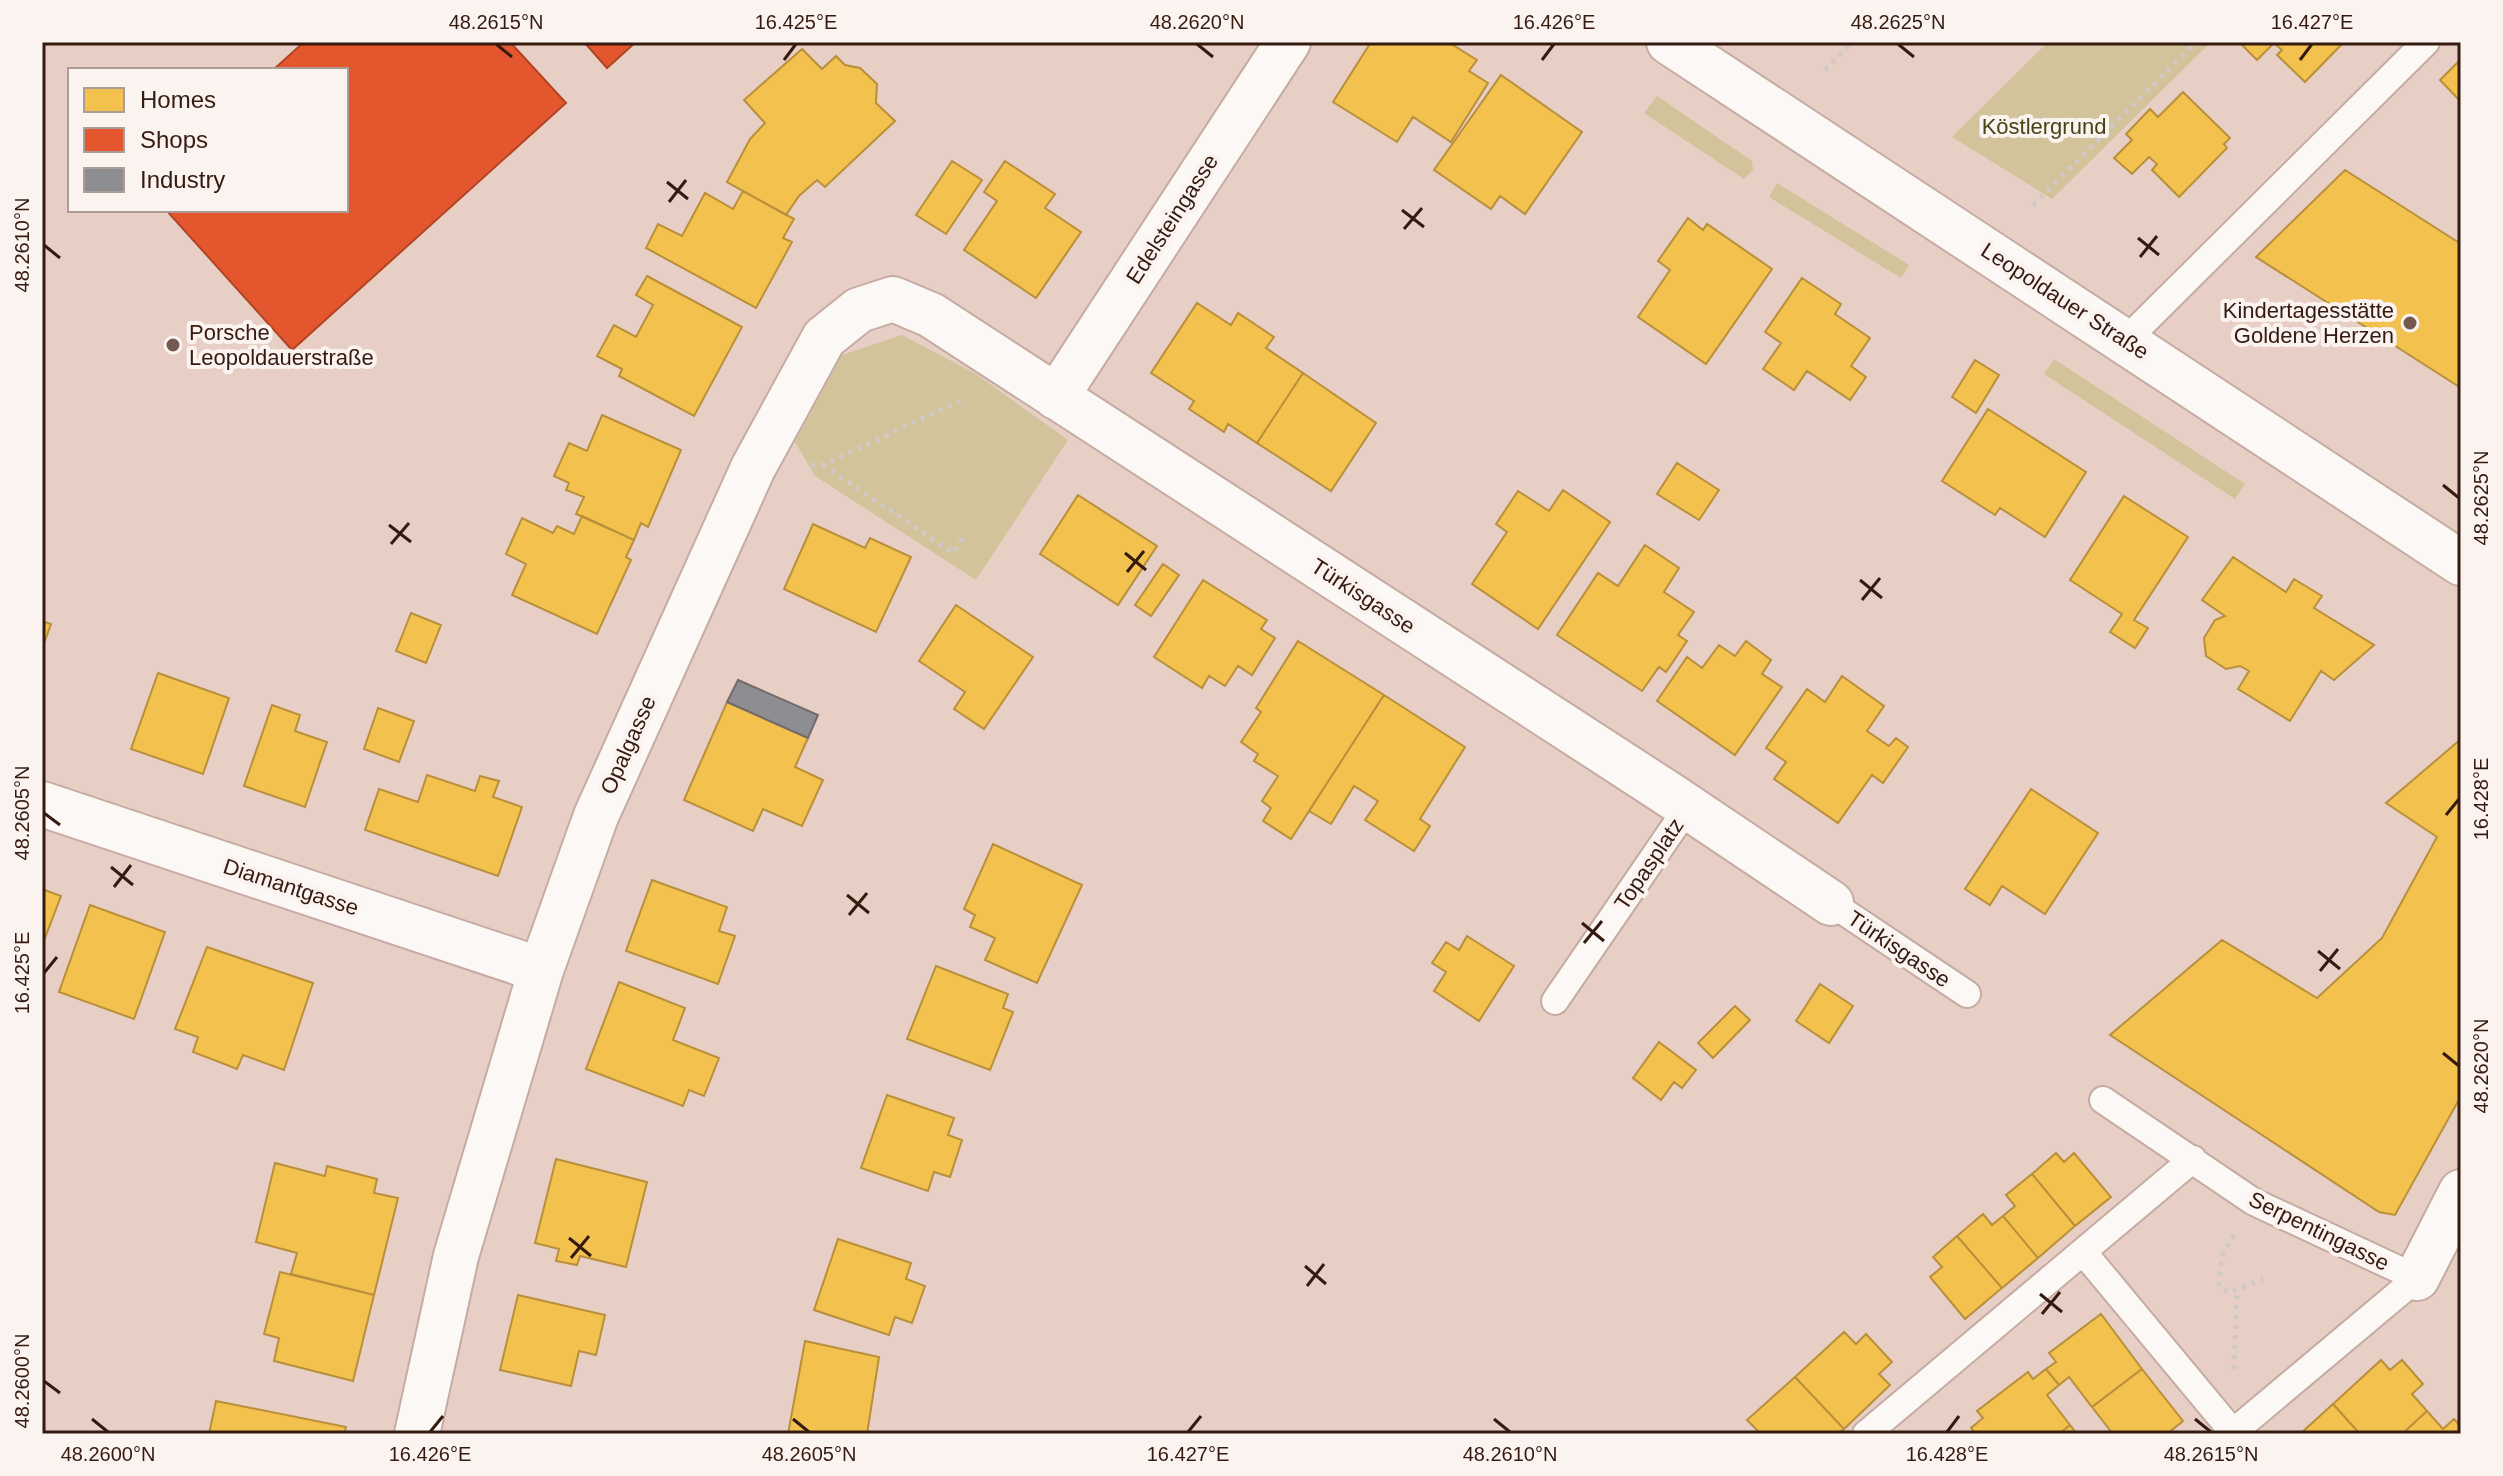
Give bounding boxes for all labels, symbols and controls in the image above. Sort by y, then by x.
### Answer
text: 48.2615°N [449,11,543,33]
text: 16.425°E [755,11,837,33]
text: 48.2620°N [1150,11,1244,33]
text: 16.426°E [1513,11,1595,33]
text: 48.2625°N [1851,11,1945,33]
text: 16.427°E [2271,11,2353,33]
legend [68,68,348,212]
text: Homes [140,86,216,113]
park label: Köstlergrund [1982,114,2106,139]
text: Shops [140,126,208,153]
street label: Edelsteingasse [1121,150,1223,288]
text: Industry [140,166,225,193]
text: 48.2610°N [11,198,33,292]
street label: Leopoldauer Straße [1977,238,2153,364]
place label: Kindertagesstätte Goldene Herzen [2223,298,2394,348]
marker: Kindertagesstätte Goldene Herzen [2401,314,2419,332]
place label: Porsche Leopoldauerstraße [189,320,374,370]
marker: Porsche Leopoldauerstraße [164,336,182,354]
text: 48.2625°N [2470,451,2492,545]
street label: Türkisgasse [1306,553,1420,639]
street label: Opalgasse [595,692,661,798]
text: 16.428°E [2470,758,2492,840]
text: 48.2605°N [11,766,33,860]
street label: Topasplatz [1609,813,1689,915]
street label: Diamantgasse [220,853,362,921]
street label: Türkisgasse [1843,905,1955,993]
text: 16.425°E [11,932,33,1014]
text: 48.2620°N [2470,1019,2492,1113]
street label: Serpentingasse [2245,1186,2393,1276]
text: 48.2600°N [11,1334,33,1428]
text: 48.2600°N [61,1443,155,1465]
text: 16.426°E [389,1443,471,1465]
text: 48.2605°N [762,1443,856,1465]
text: 16.427°E [1147,1443,1229,1465]
text: 48.2610°N [1463,1443,1557,1465]
text: 16.428°E [1906,1443,1988,1465]
text: 48.2615°N [2164,1443,2258,1465]

